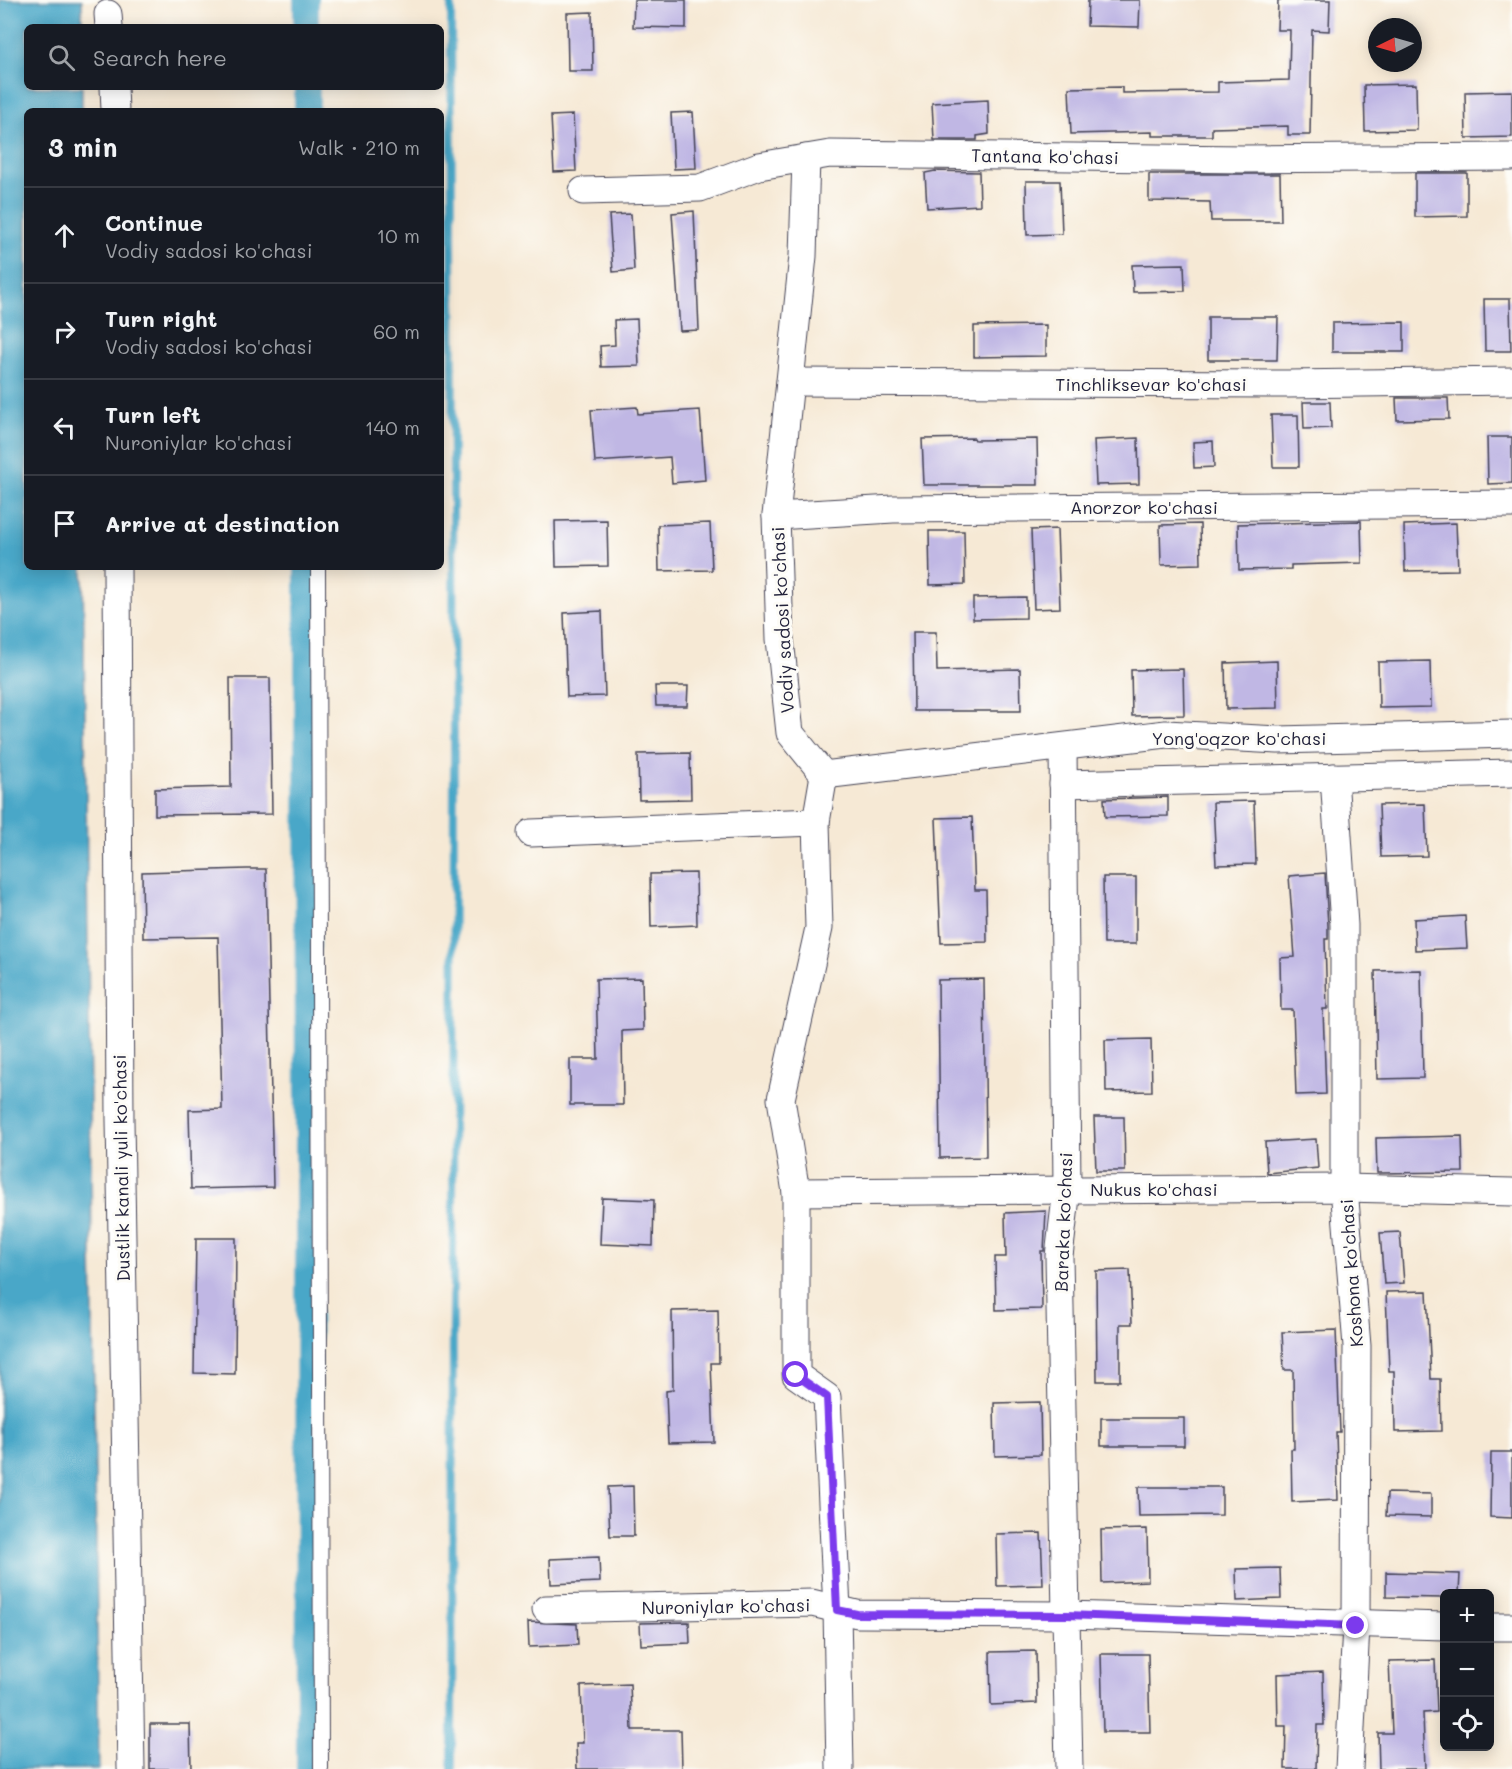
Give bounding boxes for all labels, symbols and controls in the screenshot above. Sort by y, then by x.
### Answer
north arrow [1368,18,1422,72]
search box [24,24,444,90]
icon: search [45,41,78,74]
text: Search here [93,43,227,72]
text: 3 min [48,130,117,164]
text: Walk · 210 m [298,134,420,160]
street label: Tantana ko'chasi [971,143,1119,169]
text: Continue [105,208,203,237]
icon: ahead [48,219,81,252]
text: 10 m [376,222,420,248]
text: Vodiy sadosi ko'chasi [105,237,313,263]
text: Turn right [105,304,217,333]
icon: right [48,315,81,348]
text: 60 m [373,318,420,344]
text: Vodiy sadosi ko'chasi [105,333,313,359]
street label: Tinchliksevar ko'chasi [1055,372,1247,396]
text: Turn left [105,400,201,429]
icon: left [48,411,81,444]
text: 140 m [365,414,420,440]
text: Nuroniylar ko'chasi [105,429,292,455]
street label: Anorzor ko'chasi [1070,495,1218,519]
icon: arrive [48,507,81,540]
text: Arrive at destination [105,509,340,538]
street label: Vodiy sadosi ko'chasi [765,526,799,714]
street label: Yong'oqzor ko'chasi [1152,726,1326,750]
street label: Dustlik kanali yuli ko'chasi [107,1054,135,1282]
street label: Baraka ko'chasi [1049,1152,1077,1292]
street label: Nukus ko'chasi [1090,1177,1218,1201]
street label: Koshona ko'chasi [1334,1198,1368,1348]
route start [782,1361,808,1387]
map controls [1440,1589,1494,1751]
button: + [1440,1589,1494,1643]
street label: Nuroniylar ko'chasi [641,1593,811,1619]
route end [1342,1612,1368,1638]
button: − [1440,1643,1494,1697]
button: locate [1440,1697,1494,1751]

